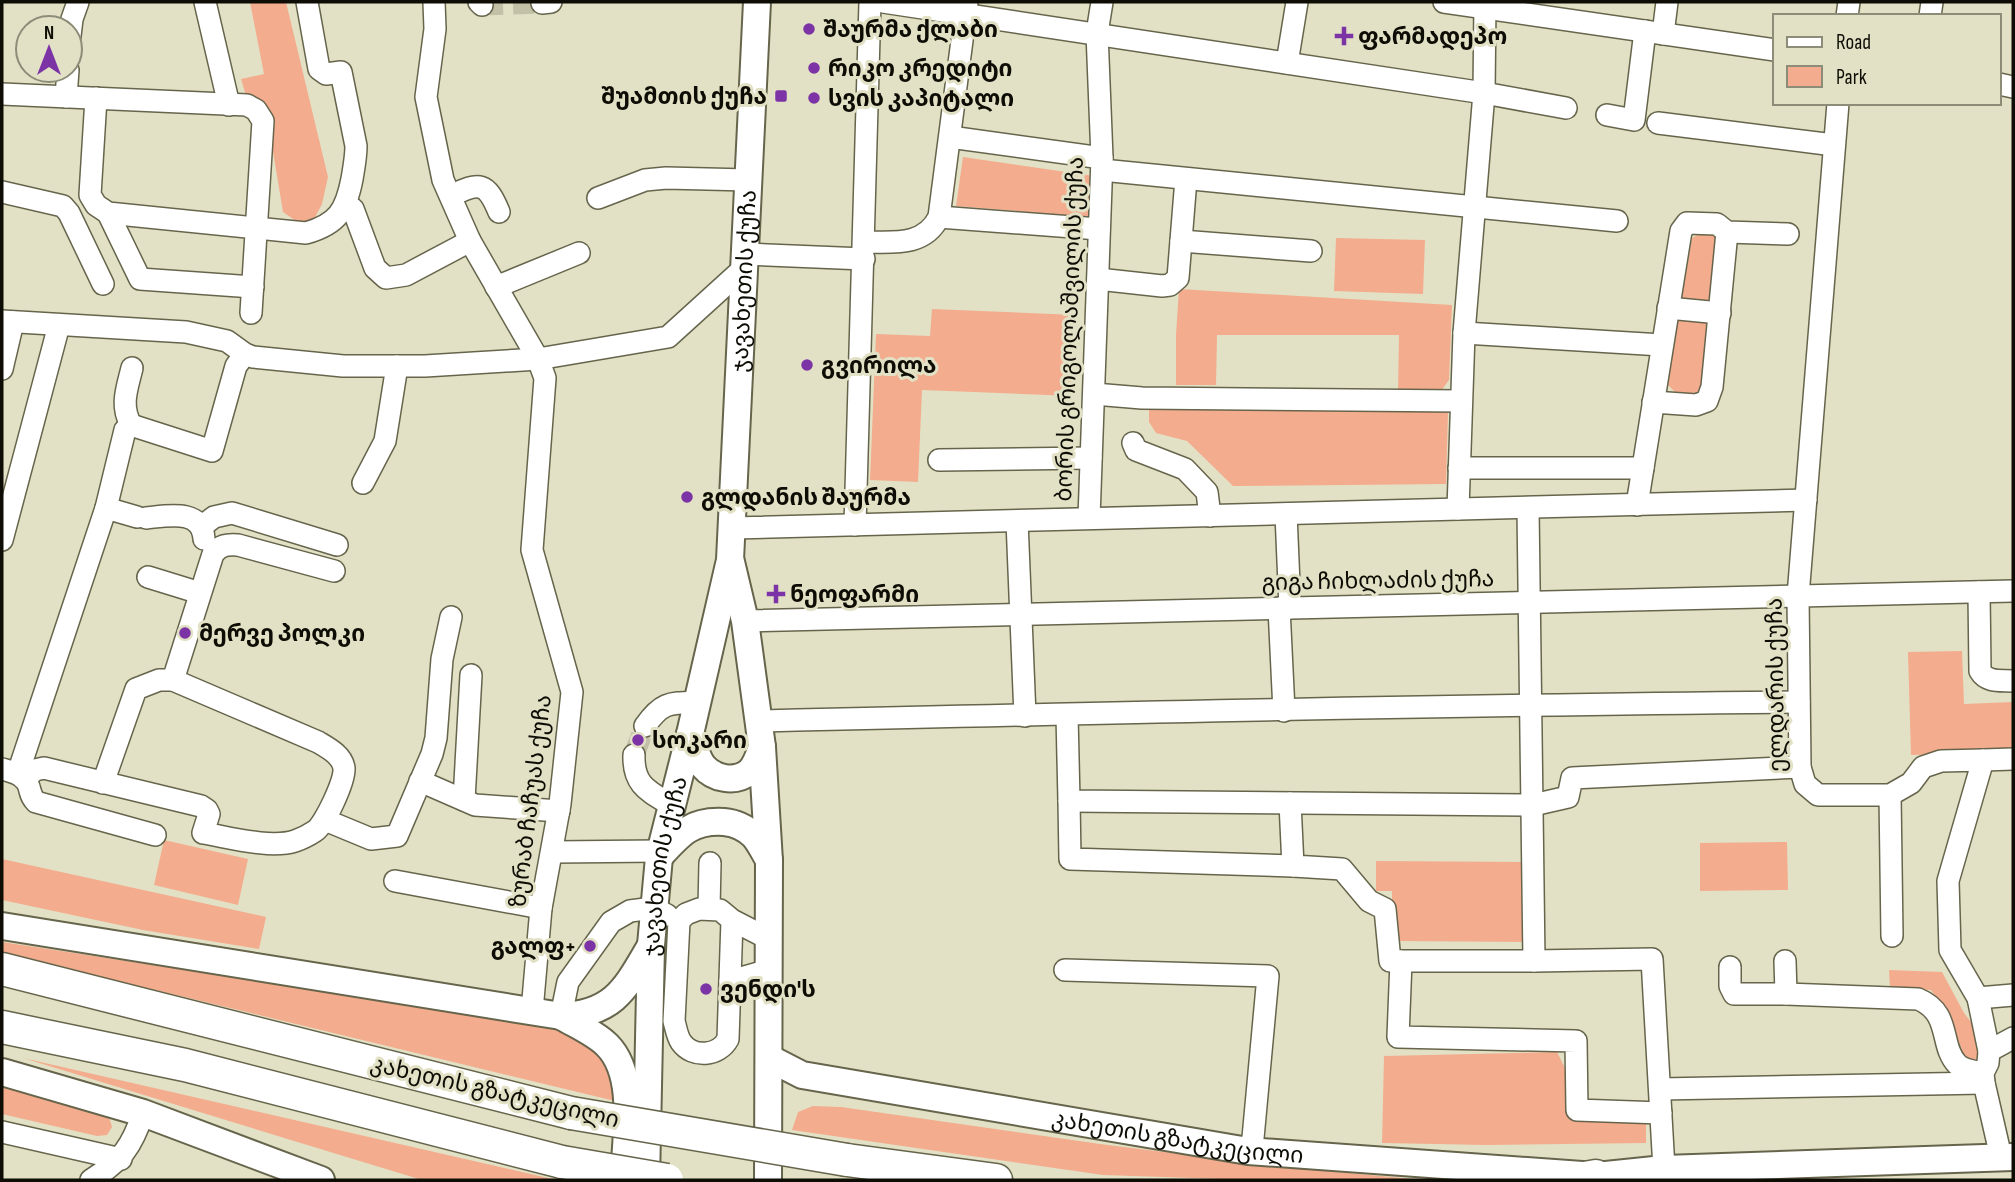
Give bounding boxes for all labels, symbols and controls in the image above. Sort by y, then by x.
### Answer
north arrow [14,14,84,84]
legend [1773,14,2001,105]
place label: შაურმა ქლაბი [823,16,998,44]
marker: შაურმა ქლაბი [801,21,817,37]
text: N [44,22,54,45]
place label: ფარმადეპო [1358,23,1507,51]
marker: ფარმადეპო [1336,28,1352,44]
text: Road [1836,30,1871,55]
place label: რიკო კრედიტი [828,55,1013,83]
marker: რიკო კრედიტი [806,60,822,76]
text: Park [1836,65,1867,90]
place label: შუამთის ქუჩა [601,83,767,111]
place label: სვის კაპიტალი [828,85,1014,113]
marker: შუამთის ქუჩა [773,88,789,104]
marker: სვის კაპიტალი [806,90,822,106]
street label: ბორის გრიგოლაშვილის ქუჩა [1050,156,1090,502]
street label: ჯავახეთის ქუჩა [726,189,763,373]
place label: გვირილა [821,352,936,380]
marker: გვირილა [799,357,815,373]
place label: გლდანის შაურმა [701,484,911,512]
marker: გლდანის შაურმა [679,489,695,505]
street label: გიგა ჩიხლაძის ქუჩა [1261,565,1495,597]
place label: ნეოფარმი [790,581,919,609]
marker: ნეოფარმი [768,586,784,602]
street label: ელდარის ქუჩა [1760,598,1792,772]
place label: მერვე პოლკი [199,620,365,648]
marker: მერვე პოლკი [177,625,193,641]
street label: ზურაბ ჩაჩუას ქუჩა [504,693,558,909]
place label: სოკარი [652,727,747,755]
marker: სოკარი [630,732,646,748]
street label: ჯავახეთის ქუჩა [638,773,694,957]
place label: გალფ+ [491,933,576,961]
marker: გალფ+ [582,938,598,954]
place label: ვენდი'ს [720,976,816,1004]
marker: ვენდი'ს [698,981,714,997]
street label: კახეთის გზატკეცილი [368,1050,622,1134]
street label: კახეთის გზატკეცილი [1050,1105,1304,1170]

